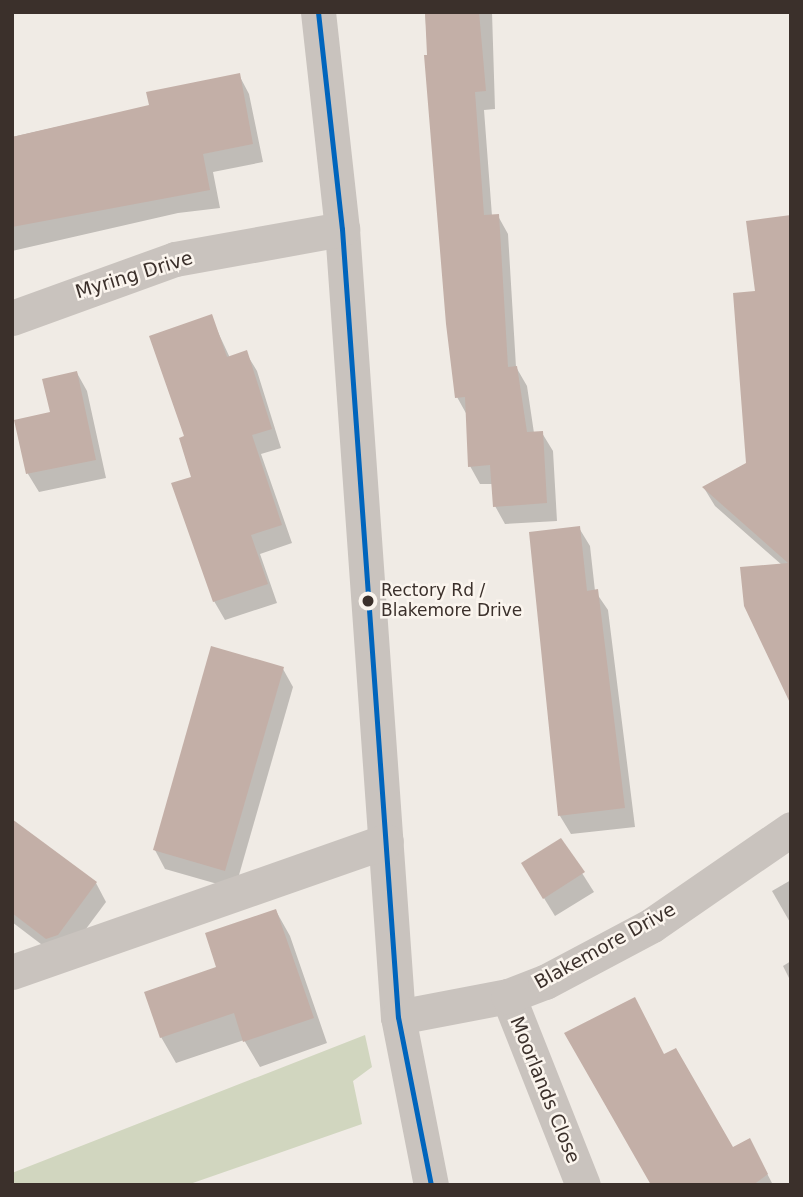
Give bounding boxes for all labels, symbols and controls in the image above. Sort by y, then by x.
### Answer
street label: Myring Drive [73,246,195,304]
place label: Rectory Rd / Blakemore Drive [381,581,522,621]
marker: Rectory Rd / Blakemore Drive [361,594,375,608]
street label: Blakemore Drive [530,898,680,994]
street label: Moorlands Close [505,1013,585,1167]

